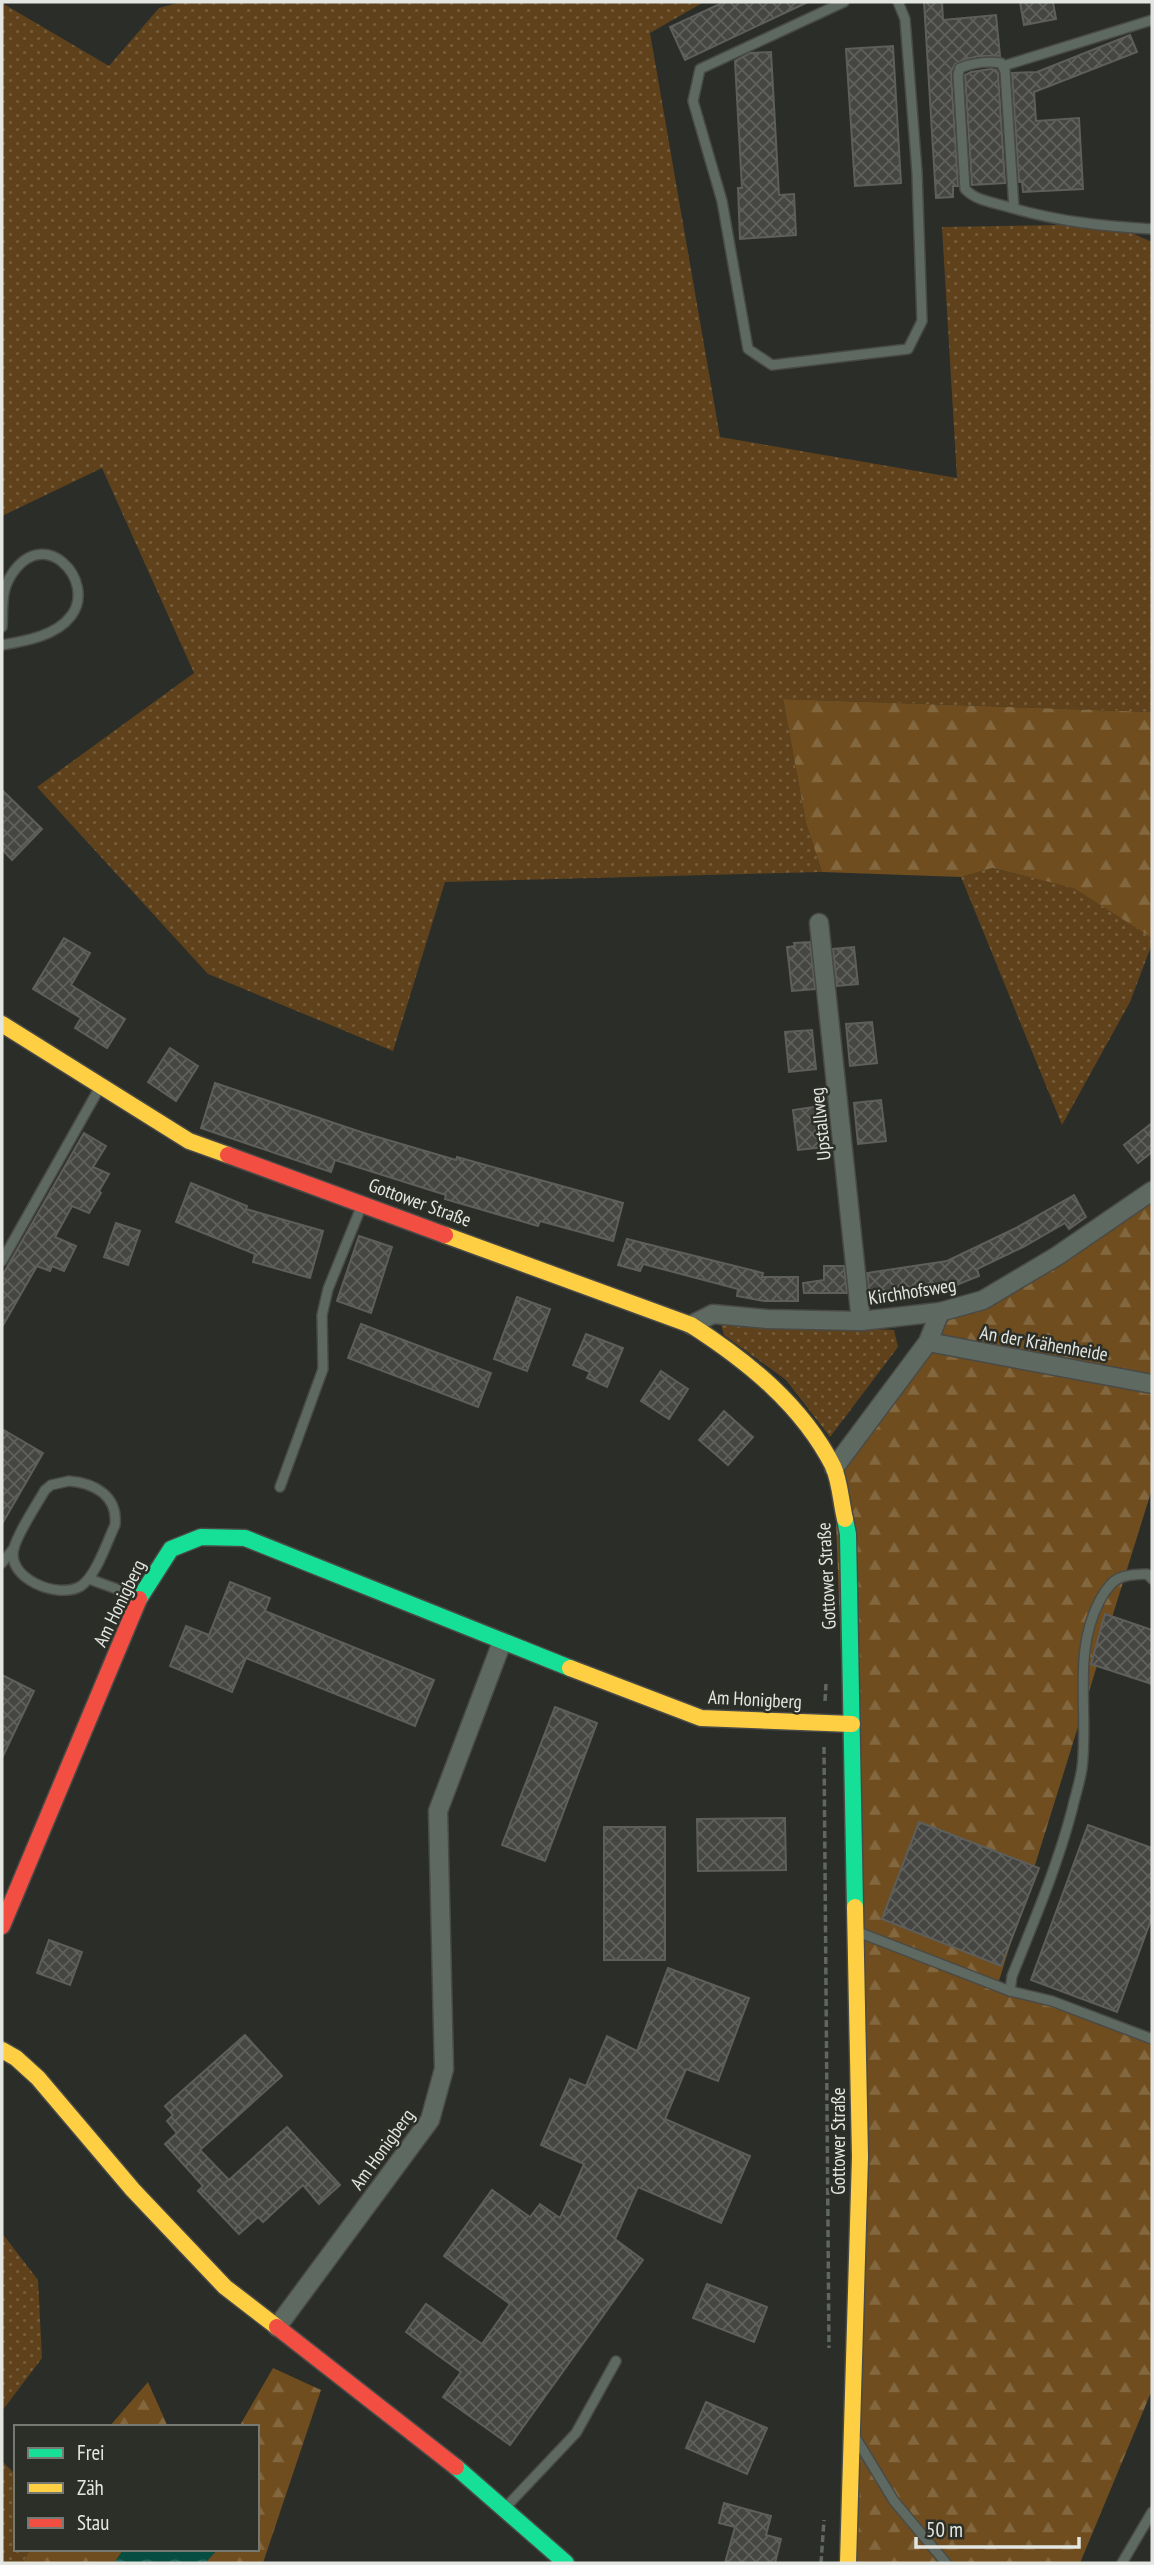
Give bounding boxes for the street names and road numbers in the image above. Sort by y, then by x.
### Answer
street label: Upstallweg [804,1086,836,1162]
street label: Gottower Straße [365,1172,475,1232]
street label: Kirchhofsweg [866,1272,958,1310]
street label: An der Krähenheide [978,1320,1110,1366]
street label: Gottower Straße [811,1522,841,1630]
street label: Am Honigberg [88,1556,150,1650]
street label: Am Honigberg [707,1685,803,1713]
street label: Gottower Straße [826,2087,850,2195]
street label: Am Honigberg [345,2104,419,2194]

